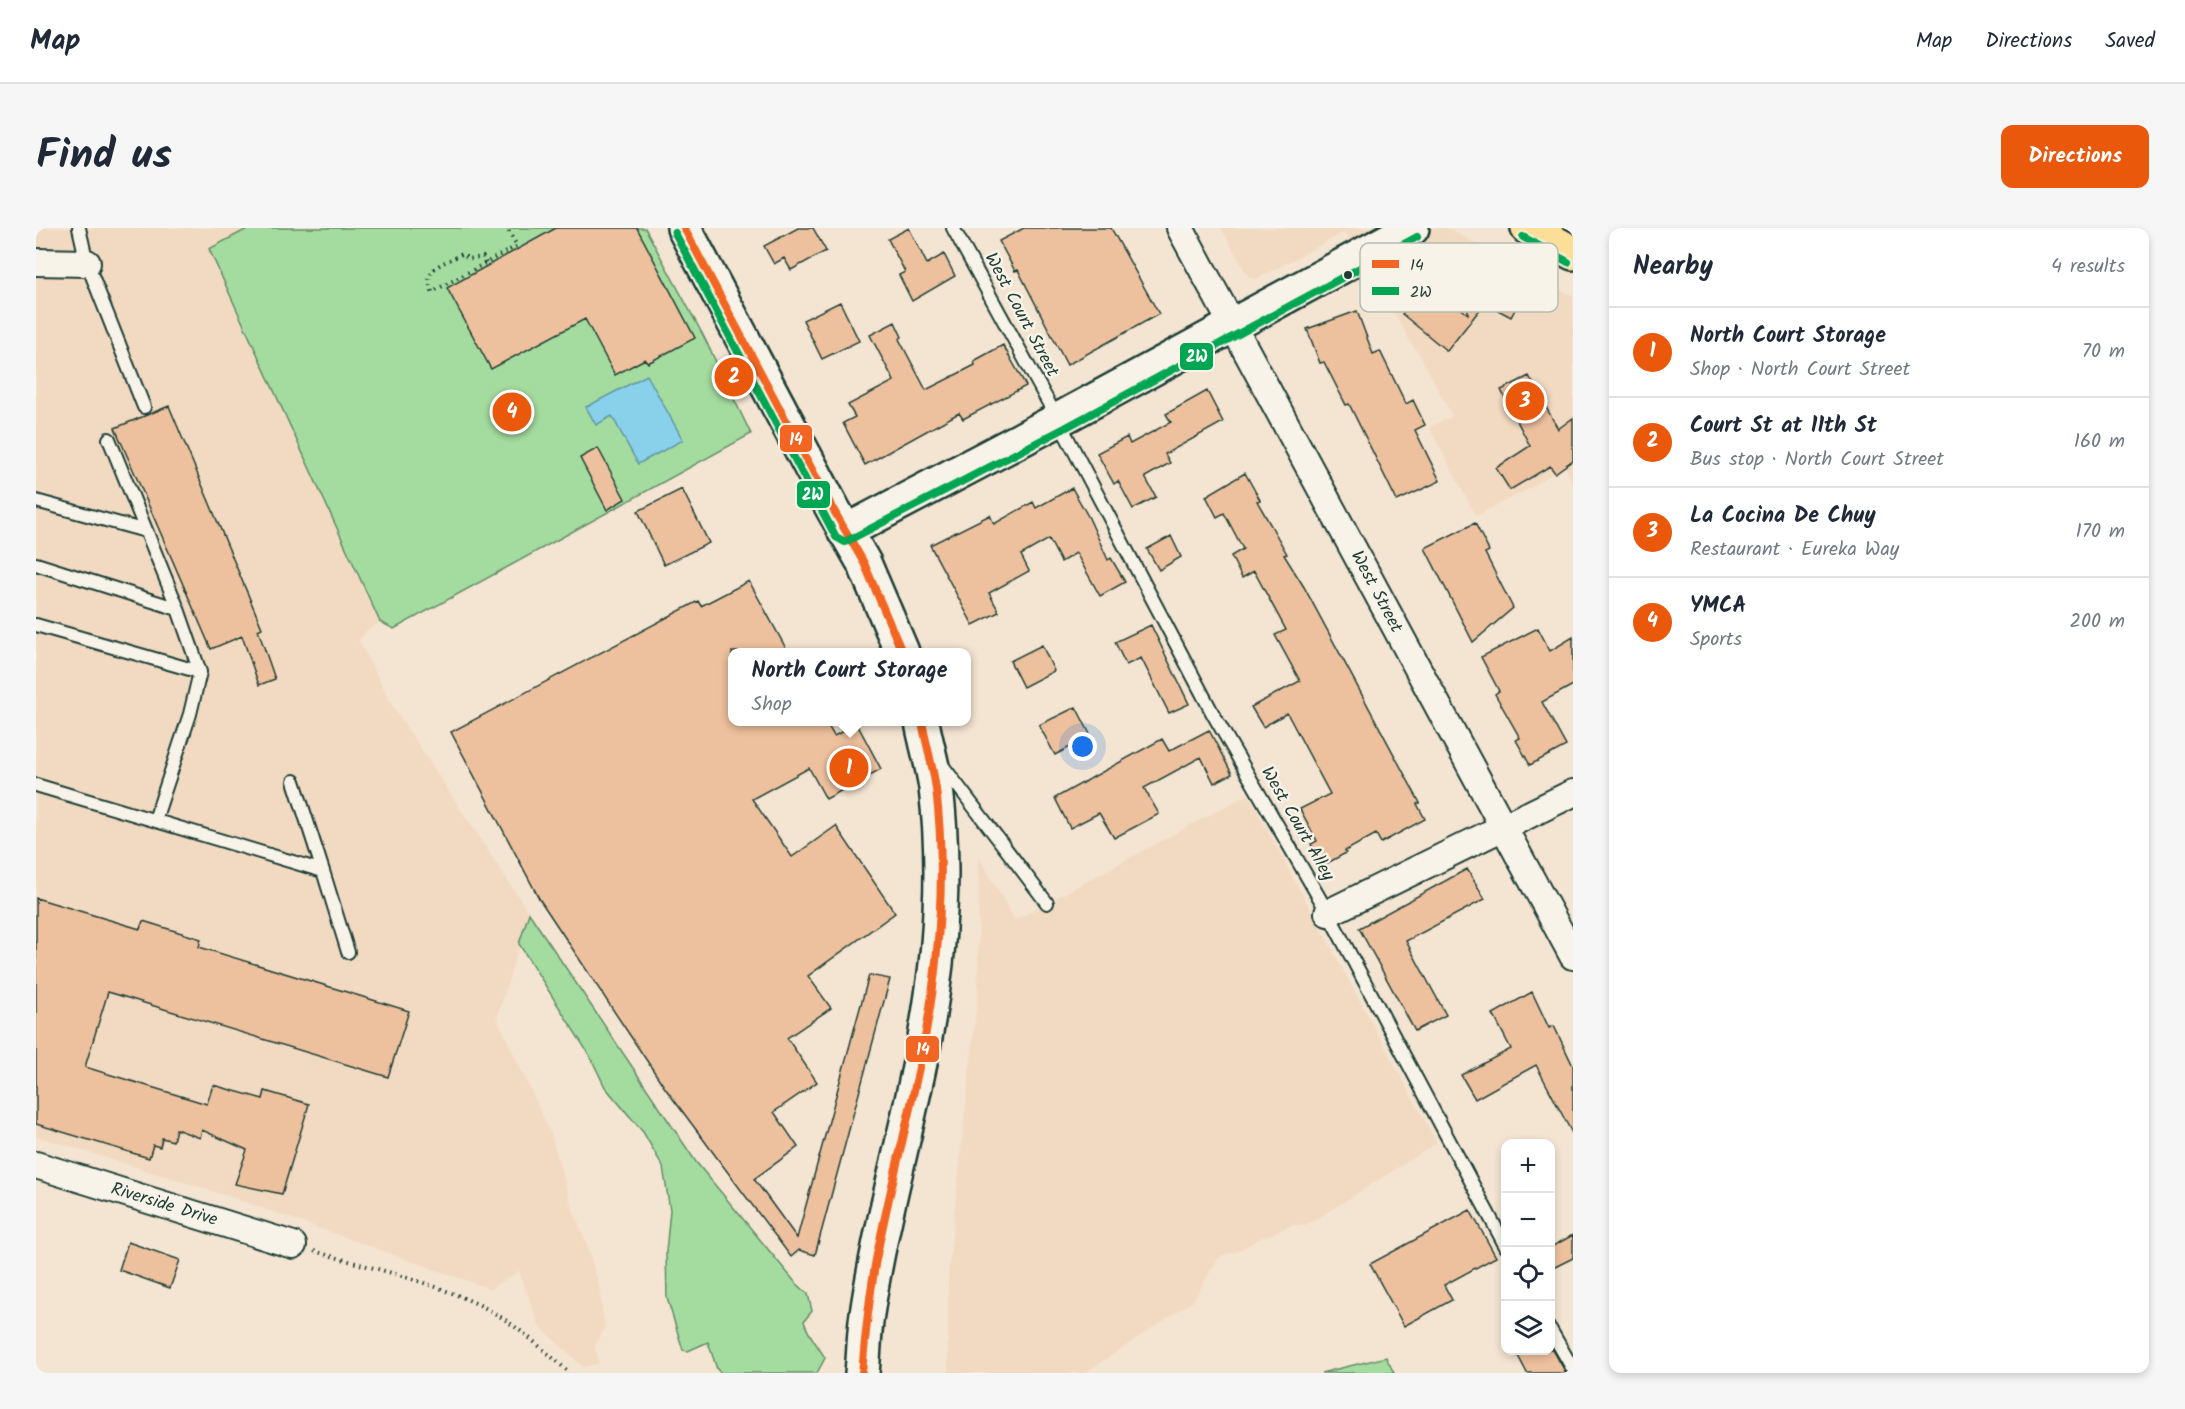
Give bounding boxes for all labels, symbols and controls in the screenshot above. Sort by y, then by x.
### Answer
text: Map [30,19,81,64]
text: Map [1916,25,1952,58]
text: Directions [1985,25,2072,58]
text: Saved [2105,25,2155,58]
text: Find us [36,123,172,190]
button: Directions [2001,125,2149,188]
legend [1360,243,1558,312]
text: Nearby [1633,246,1713,288]
street label: West Court Street [976,248,1067,383]
text: 4 results [2051,251,2125,283]
text: 14 [1410,253,1424,278]
unlabelled marker [1342,269,1354,281]
text: 2W [1410,280,1432,305]
text: North Court Storage [1690,319,1886,354]
text: 1 [1649,336,1656,368]
text: 70 m [2082,336,2125,368]
line badge: 2W [1179,342,1214,371]
text: 2W [1186,345,1208,370]
pin: 2 [714,354,754,400]
text: Shop · North Court Street [1690,354,1910,386]
pin: 3 [1506,378,1544,423]
pin: 4 [492,390,532,435]
text: Court St at 11th St [1690,409,1877,444]
line badge: 14 [779,424,813,453]
text: 2 [1647,426,1658,458]
text: 160 m [2074,426,2125,458]
text: 14 [789,428,803,453]
text: Bus stop · North Court Street [1690,444,1944,476]
line badge: 2W [796,480,831,509]
text: 2W [802,483,824,508]
text: La Cocina De Chuy [1690,499,1876,534]
text: 3 [1647,516,1658,548]
text: 170 m [2076,516,2125,548]
text: Restaurant · Eureka Way [1690,534,1899,566]
street label: West Street [1342,546,1410,639]
text: YMCA [1690,589,1746,624]
text: 4 [1647,606,1658,638]
text: 200 m [2069,606,2125,638]
text: Sports [1690,624,1742,656]
popup [728,648,971,726]
text: North Court Storage [752,654,947,689]
text: Shop [752,689,792,721]
your location [1068,732,1097,761]
pin: 1 [830,746,868,790]
street label: West Court Alley [1252,761,1342,887]
line badge: 14 [905,1035,940,1063]
text: 14 [916,1038,930,1063]
map controls [1501,1139,1555,1355]
button: + [1501,1139,1555,1193]
street label: Riverside Drive [107,1175,221,1235]
button: − [1501,1193,1555,1247]
button: locate [1501,1247,1555,1301]
button: layers [1501,1301,1555,1355]

